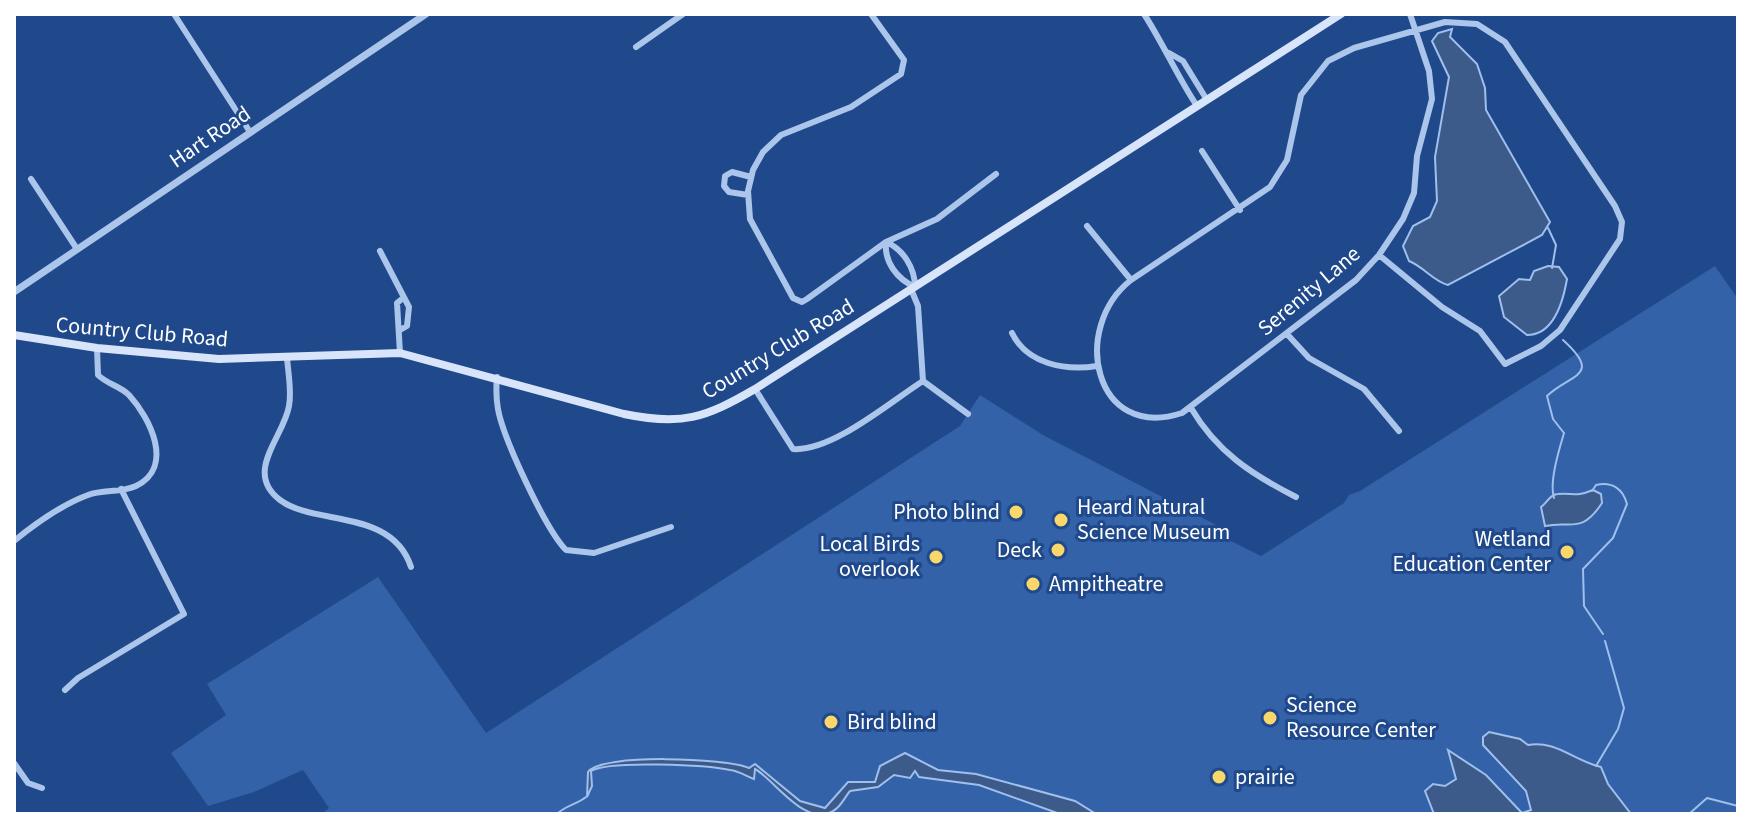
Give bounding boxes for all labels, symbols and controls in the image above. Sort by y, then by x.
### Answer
street label: Hart Road [163,98,257,176]
street label: Serenity Lane [1251,238,1367,344]
street label: Country Club Road [696,291,860,407]
street label: Country Club Road [55,309,229,355]
place label: Heard Natural Science Museum [1077,491,1230,548]
place label: Photo blind [893,496,1000,528]
marker: Photo blind [1007,503,1025,521]
marker: Heard Natural Science Museum [1052,511,1070,529]
place label: Wetland Education Center [1392,523,1551,580]
place label: Local Birds overlook [820,528,920,585]
place label: Deck [997,534,1042,566]
marker: Deck [1049,541,1067,559]
marker: Wetland Education Center [1558,543,1576,561]
marker: Local Birds overlook [927,548,945,566]
place label: Ampitheatre [1049,568,1163,600]
marker: Ampitheatre [1024,575,1042,593]
place label: Science Resource Center [1286,689,1436,746]
place label: Bird blind [847,706,937,738]
marker: Science Resource Center [1261,709,1279,727]
marker: Bird blind [822,713,840,731]
place label: prairie [1235,761,1295,793]
marker: prairie [1210,768,1228,786]

